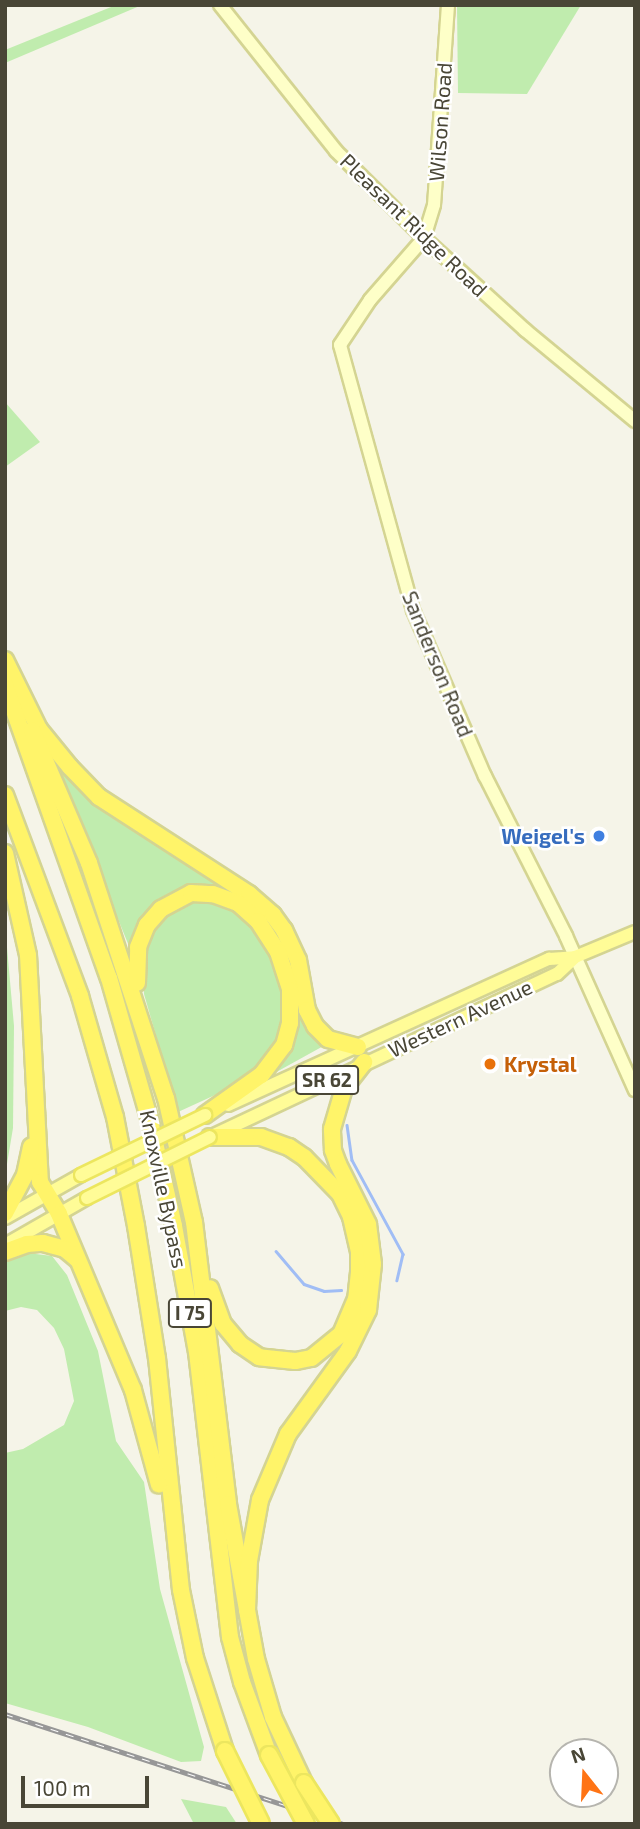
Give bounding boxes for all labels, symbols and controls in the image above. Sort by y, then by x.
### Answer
street label: Wilson Road [423,62,457,182]
street label: Pleasant Ridge Road [335,148,493,302]
street label: Sanderson Road [397,587,479,741]
place label: Weigel's [501,823,585,849]
marker: Weigel's [591,828,607,844]
street label: Western Avenue [384,974,536,1062]
place label: Krystal [504,1051,577,1077]
marker: Krystal [482,1056,498,1072]
road number: SR 62 [294,1064,360,1096]
street label: Knoxville Bypass [135,1107,193,1271]
road number: I 75 [167,1298,213,1329]
north arrow [549,1738,619,1808]
text: N [568,1741,588,1768]
scale bar [24,1762,152,1806]
text: 100 m [34,1775,91,1800]

